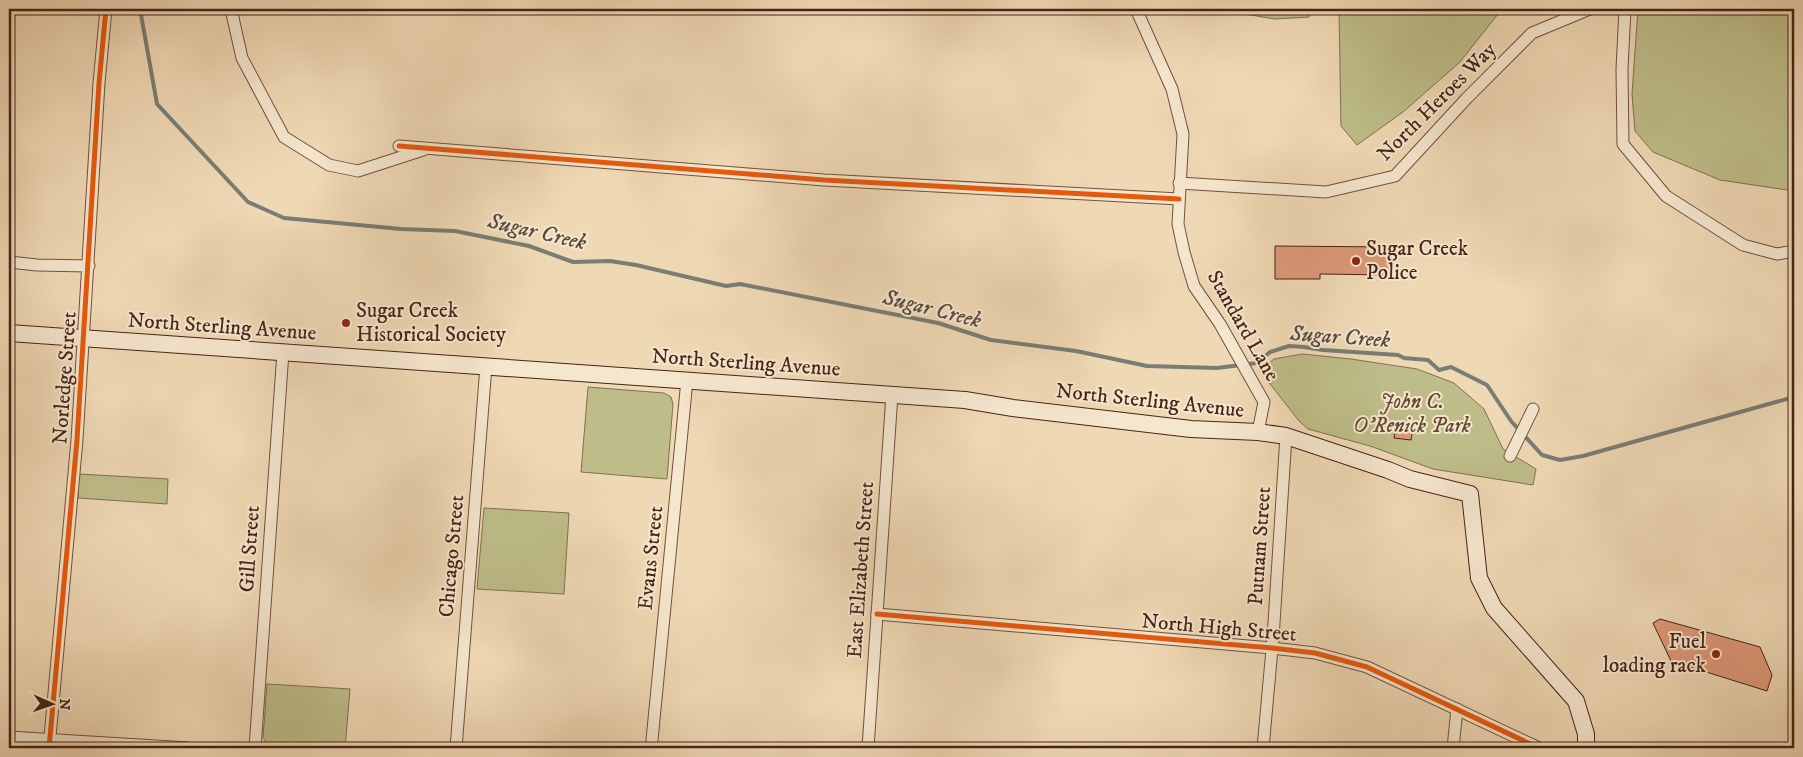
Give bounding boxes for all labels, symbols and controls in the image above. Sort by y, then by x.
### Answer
street label: North Heroes Way [1372,36,1503,167]
water label: Sugar Creek [484,207,590,257]
place label: Sugar Creek Police [1366,236,1469,286]
marker: Sugar Creek Police [1350,255,1362,267]
street label: Standard Lane [1201,266,1285,386]
water label: Sugar Creek [879,284,985,334]
place label: Sugar Creek Historical Society [356,298,507,348]
street label: North Sterling Avenue [127,307,318,347]
street label: Norledge Street [47,310,83,445]
marker: Sugar Creek Historical Society [340,317,352,329]
water label: Sugar Creek [1288,320,1392,354]
street label: North Sterling Avenue [651,343,842,383]
street label: North Sterling Avenue [1055,378,1246,424]
park label: John C. O'Renick Park [1353,389,1471,439]
street label: East Elizabeth Street [842,480,880,659]
street label: Putnam Street [1243,486,1277,606]
street label: Chicago Street [434,493,470,618]
street label: Gill Street [234,504,266,593]
street label: Evans Street [633,504,669,611]
street label: North High Street [1140,608,1298,648]
place label: Fuel loading rack [1603,629,1707,679]
marker: Fuel loading rack [1710,648,1722,660]
north arrow [28,680,78,730]
text: N [55,698,73,711]

